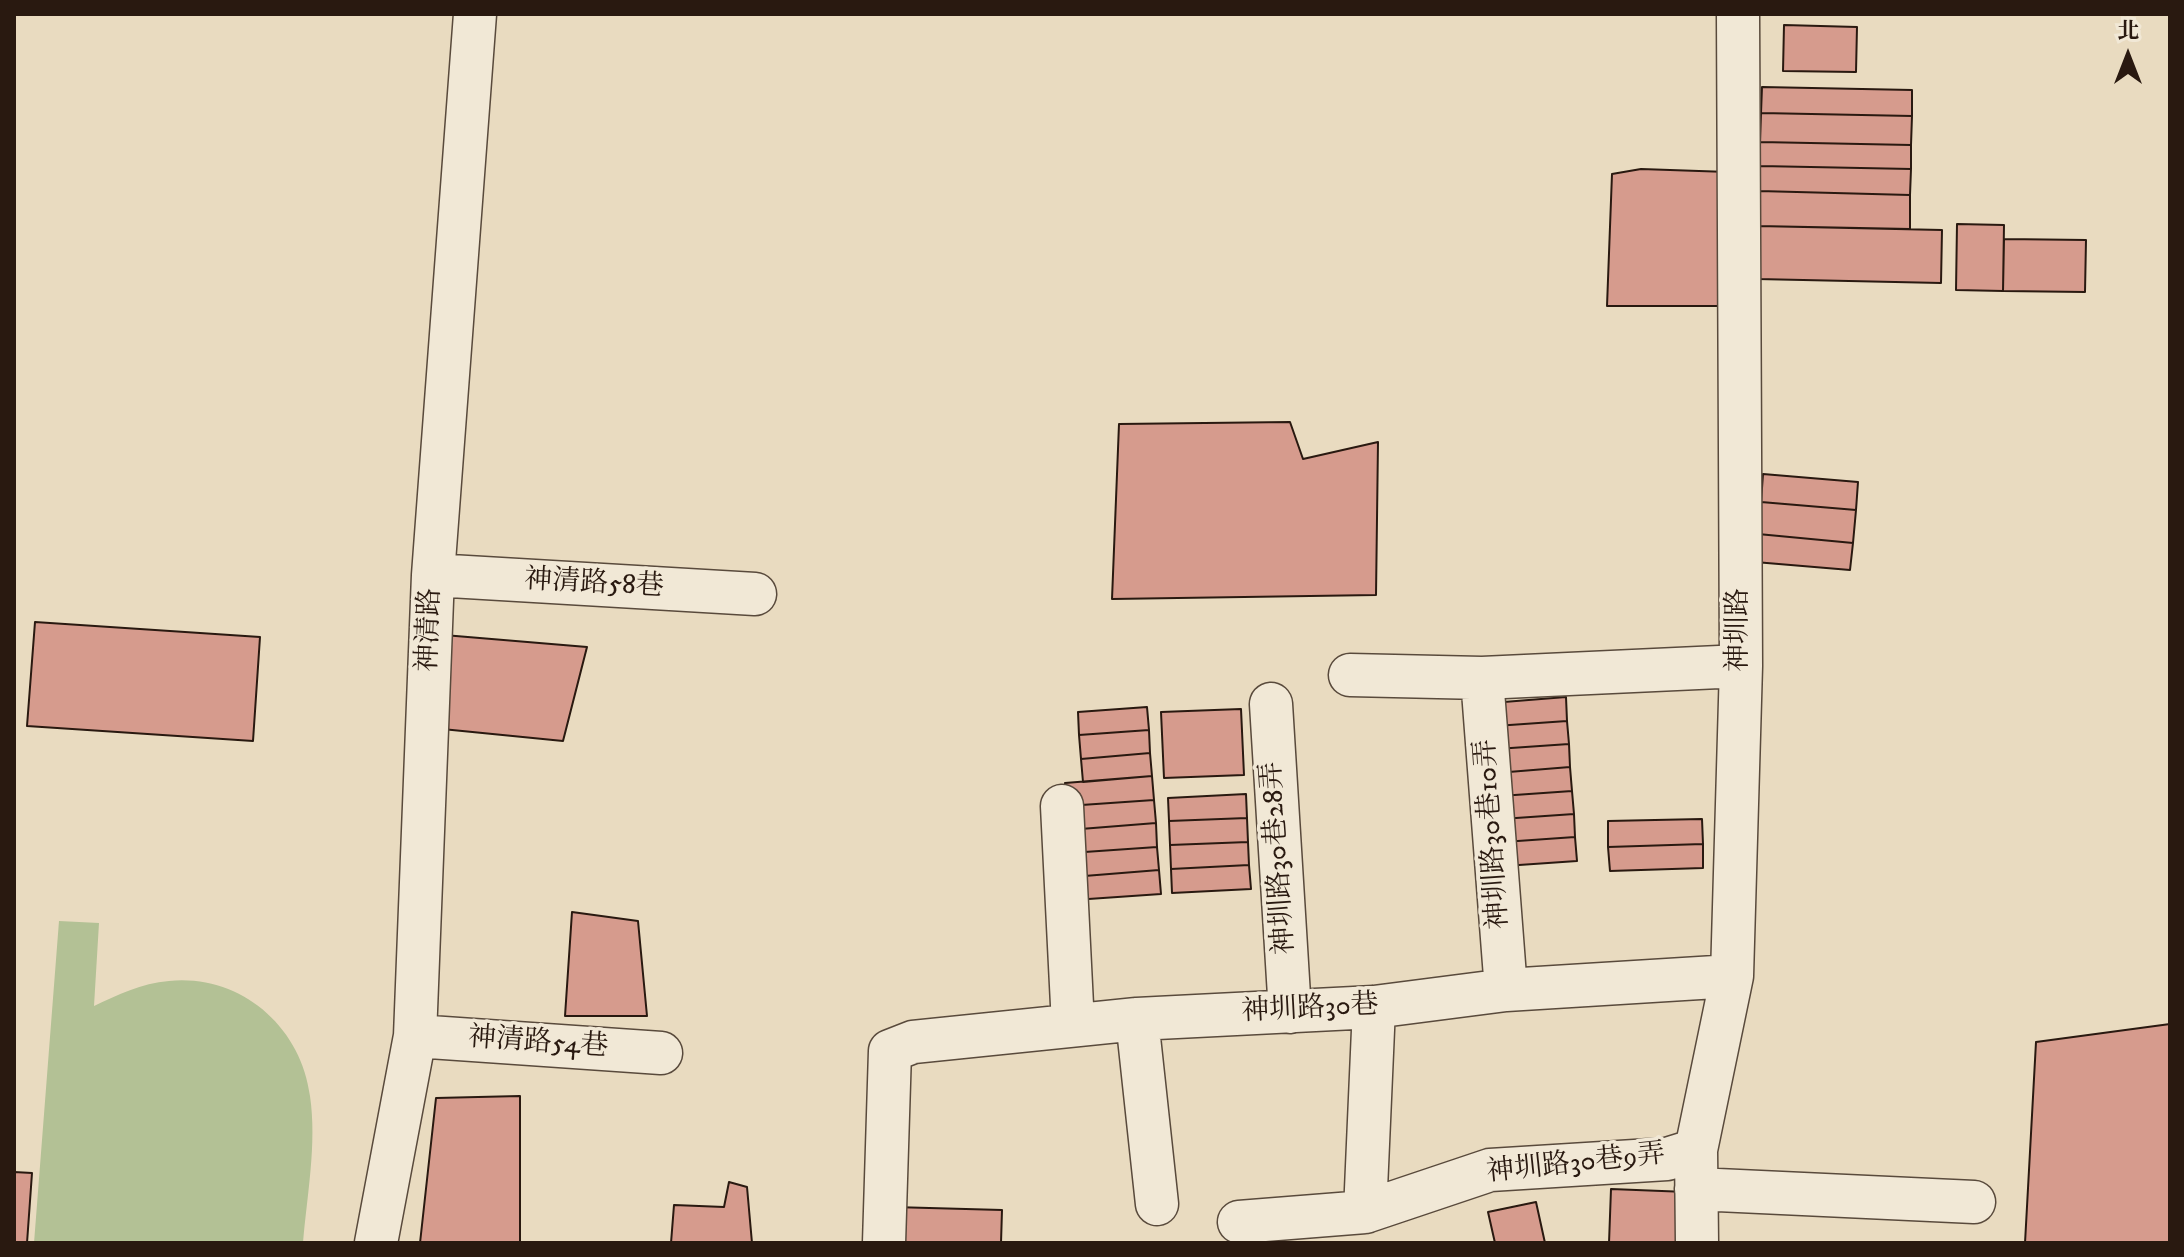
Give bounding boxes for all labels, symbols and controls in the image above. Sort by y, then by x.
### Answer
north arrow [2088,16,2168,96]
text: 北 [2117,18,2139,45]
street label: 神清路58巷 [523,565,665,605]
street label: 神清路 [413,587,449,673]
street label: 神圳路 [1723,588,1757,672]
street label: 神圳路30巷10弄 [1471,738,1517,930]
street label: 神圳路30巷28弄 [1256,760,1304,956]
street label: 神圳路30巷 [1240,990,1380,1030]
street label: 神清路54巷 [467,1022,609,1066]
street label: 神圳路30巷9弄 [1485,1139,1667,1191]

